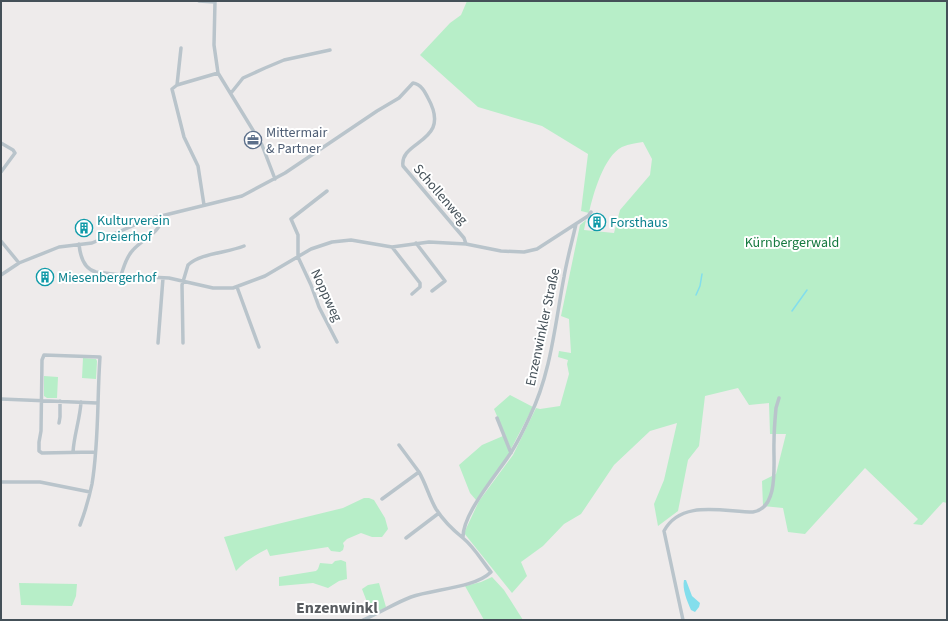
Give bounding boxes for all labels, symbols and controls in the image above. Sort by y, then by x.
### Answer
place label: Mittermair & Partner [266,123,328,159]
office icon: Mittermair & Partner [243,130,263,150]
street label: Schollenweg [408,160,472,229]
place label: Kulturverein Dreierhof [97,211,170,247]
building icon: Forsthaus [587,212,607,232]
place label: Forsthaus [610,213,668,233]
building icon: Kulturverein Dreierhof [74,218,94,238]
park label: Kürnbergerwald [745,233,839,253]
street label: Noppweg [305,266,347,325]
street label: Enzenwinkler Straße [521,266,565,388]
building icon: Miesenbergerhof [35,267,55,287]
place label: Miesenbergerhof [58,268,157,288]
district label: Enzenwinkl [296,597,378,619]

